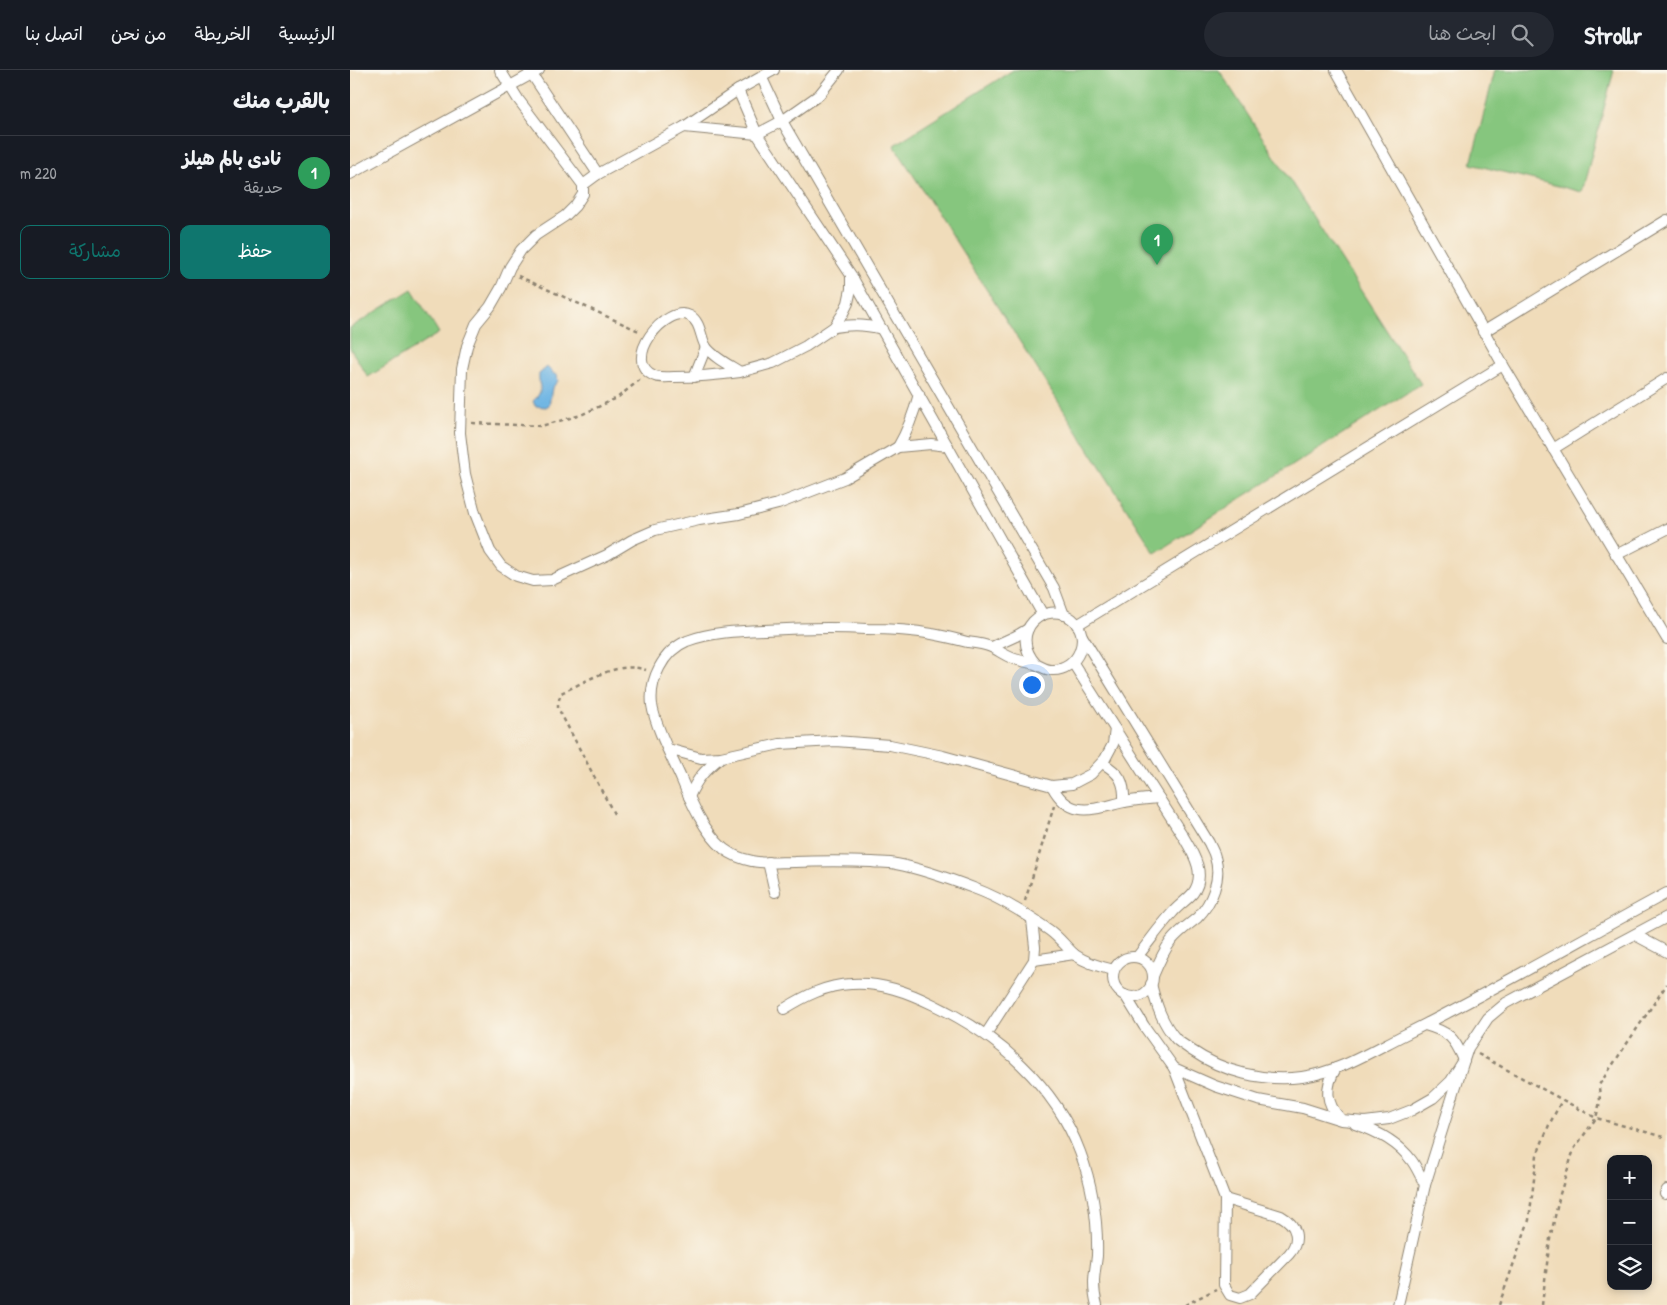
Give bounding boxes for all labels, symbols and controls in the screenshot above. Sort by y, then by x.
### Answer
search box [1204,12,1554,57]
text: Strollr [1584,19,1642,51]
text: ابحث هنا [1428,20,1496,46]
text: اتصل بنا [25,21,83,46]
text: من نحن [111,21,167,46]
text: الخريطة [195,21,251,46]
text: الرئيسية [279,21,335,46]
icon: search [1508,21,1536,49]
text: بالقرب منك [233,86,330,115]
text: نادى بالم هيلز [182,145,283,171]
text: 220 m [20,162,57,184]
text: 1 [311,162,317,184]
text: حديقة [244,176,283,198]
pin: 1 [1141,224,1173,265]
button: مشاركة [20,225,170,279]
button: حفظ [180,225,330,279]
your location [1019,672,1045,698]
map controls [1607,1155,1652,1290]
button: + [1607,1155,1652,1200]
button: − [1607,1200,1652,1245]
button: layers [1607,1245,1652,1290]

